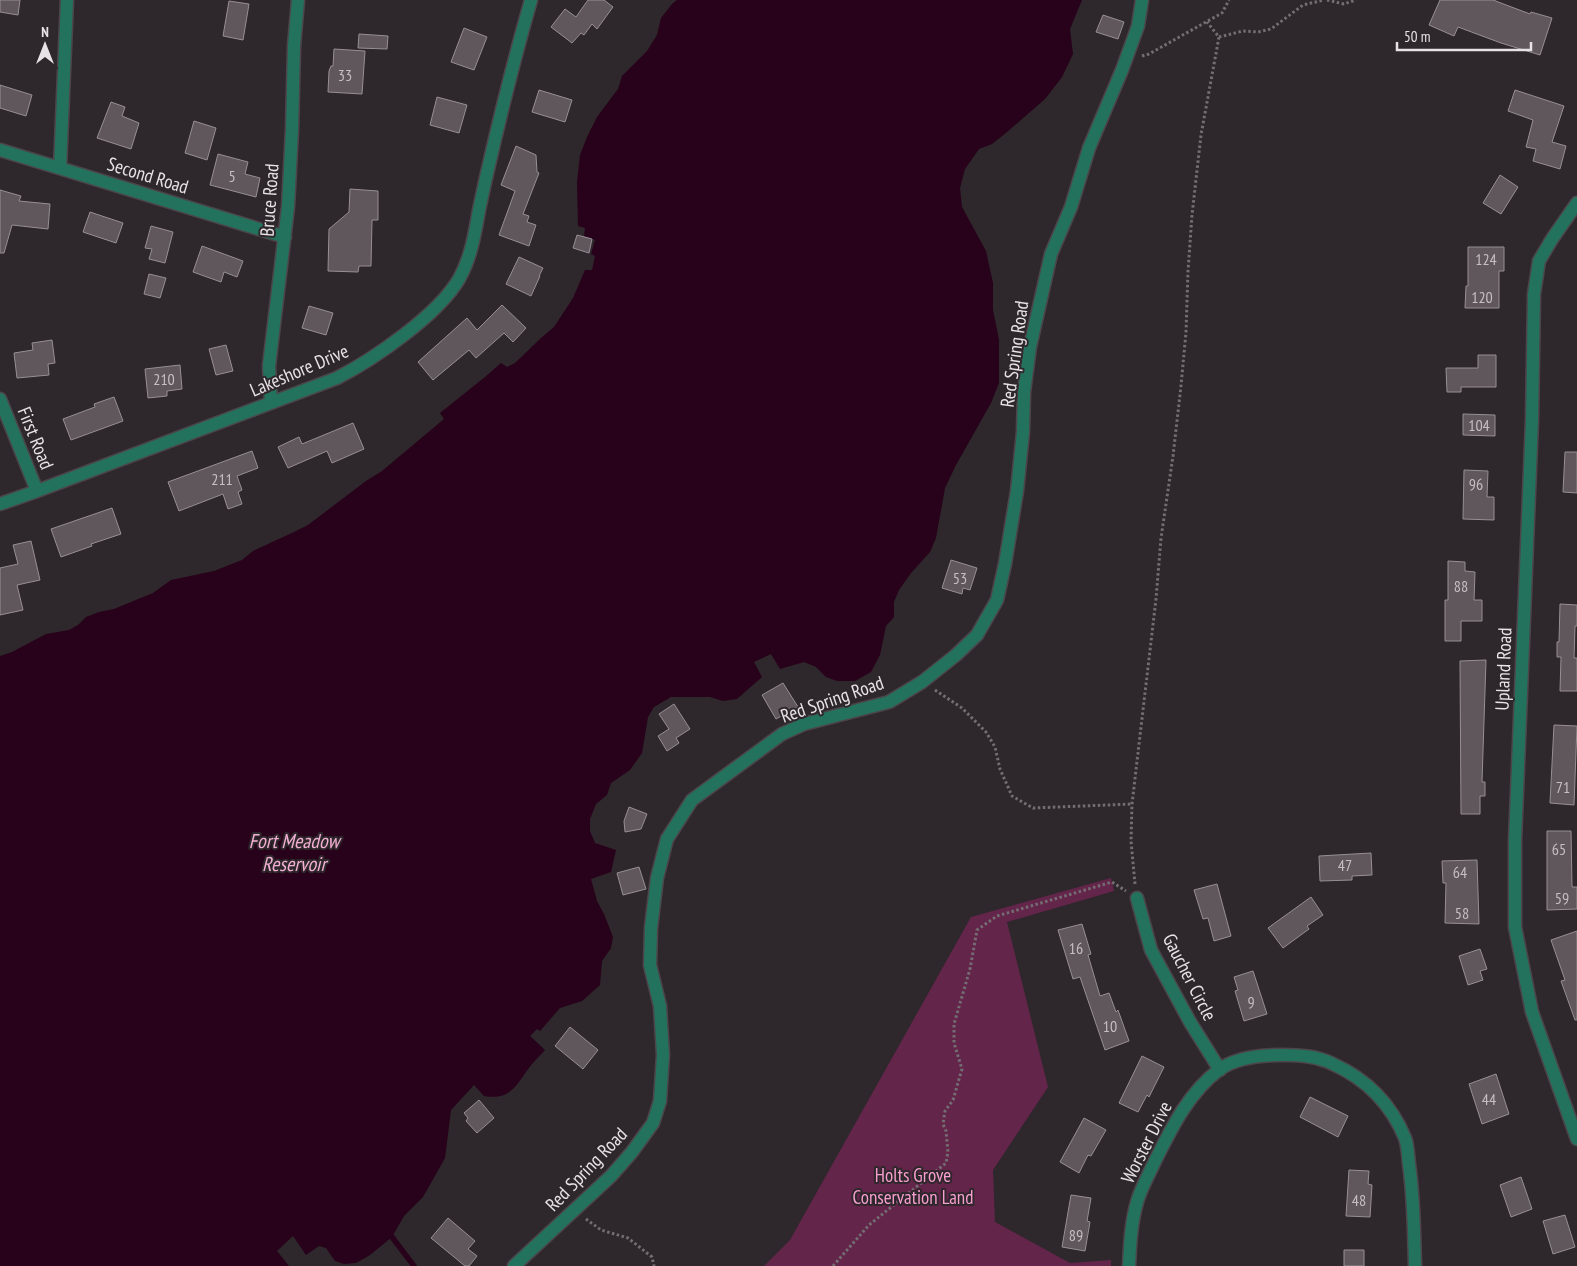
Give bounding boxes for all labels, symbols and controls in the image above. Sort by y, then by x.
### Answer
north arrow [20,20,70,70]
scale bar [1397,20,1531,52]
text: N [41,23,49,41]
text: 50 m [1404,27,1430,46]
house number: 33 [338,65,352,85]
street label: Second Road [105,151,191,199]
street label: Bruce Road [254,163,284,237]
house number: 5 [228,166,236,186]
house number: 124 [1475,249,1497,269]
house number: 120 [1471,287,1493,307]
street label: Red Spring Road [995,299,1033,409]
street label: Lakeshore Drive [246,338,352,402]
house number: 210 [153,369,175,389]
street label: First Road [13,403,59,473]
house number: 104 [1468,415,1490,435]
house number: 211 [211,469,233,489]
house number: 96 [1469,474,1483,494]
house number: 53 [953,568,967,588]
house number: 88 [1454,576,1468,596]
street label: Upland Road [1490,627,1516,711]
street label: Red Spring Road [777,670,887,728]
house number: 71 [1556,777,1570,797]
water label: Fort Meadow Reservoir [249,828,342,877]
house number: 65 [1552,839,1566,859]
house number: 47 [1338,855,1352,875]
house number: 64 [1453,862,1467,882]
house number: 59 [1555,888,1569,908]
house number: 58 [1455,903,1469,923]
street label: Gaucher Circle [1158,929,1222,1025]
house number: 16 [1069,938,1083,958]
house number: 9 [1247,992,1255,1012]
house number: 10 [1103,1016,1117,1036]
house number: 44 [1482,1089,1496,1109]
street label: Worster Drive [1115,1097,1177,1187]
street label: Red Spring Road [540,1122,632,1216]
park label: Holts Grove Conservation Land [853,1163,973,1209]
house number: 48 [1352,1190,1366,1210]
house number: 89 [1069,1225,1083,1245]

